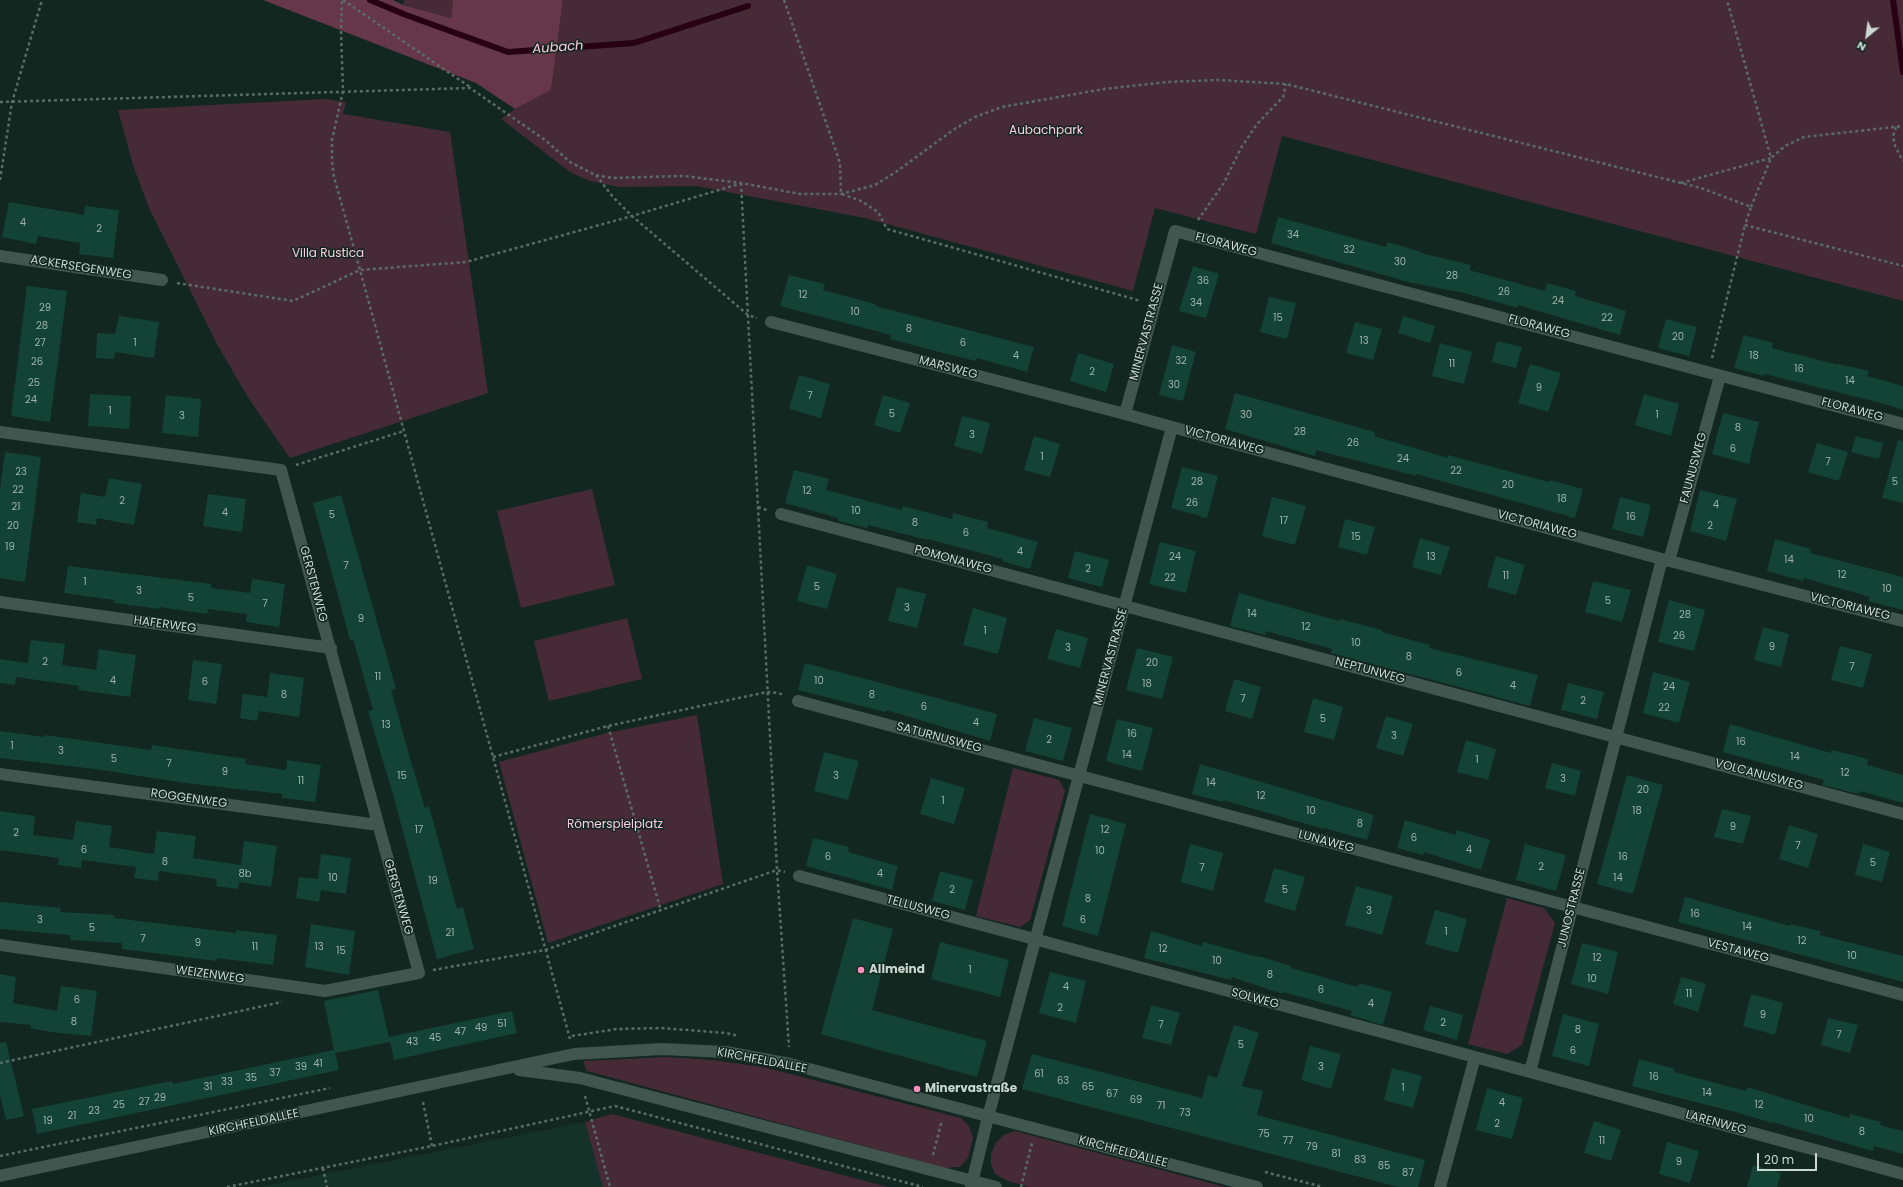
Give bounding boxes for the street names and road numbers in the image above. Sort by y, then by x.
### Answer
street label: FLORAWEG [1194,230,1258,260]
street label: ACKERSEGENWEG [29,253,133,283]
street label: MINERVASTRASSE [1127,282,1167,382]
street label: FLORAWEG [1507,312,1571,342]
street label: MARSWEG [917,353,979,383]
street label: FLORAWEG [1820,395,1884,425]
street label: VICTORIAWEG [1183,423,1265,459]
street label: FAUNUSWEG [1678,431,1710,505]
street label: VICTORIAWEG [1496,507,1578,543]
street label: POMONAWEG [913,543,993,577]
street label: GERSTENWEG [296,544,330,624]
street label: VICTORIAWEG [1809,590,1891,624]
street label: MINERVASTRASSE [1091,607,1131,707]
street label: HAFERWEG [133,613,197,637]
street label: NEPTUNWEG [1333,655,1407,687]
street label: SATURNUSWEG [895,720,983,756]
street label: VOLCANUSWEG [1713,756,1805,794]
street label: ROGGENWEG [150,786,228,812]
street label: LUNAWEG [1297,828,1355,856]
street label: GERSTENWEG [380,857,416,937]
street label: JUNOSTRASSE [1555,867,1589,949]
street label: TELLUSWEG [885,893,951,923]
street label: VESTAWEG [1706,936,1770,966]
street label: WEIZENWEG [175,963,245,987]
street label: SOLWEG [1230,986,1280,1012]
street label: KIRCHFELDALLEE [716,1045,808,1077]
street label: KIRCHFELDALLEE [208,1106,300,1140]
street label: LARENWEG [1684,1108,1748,1138]
street label: KIRCHFELDALLEE [1077,1133,1169,1171]

